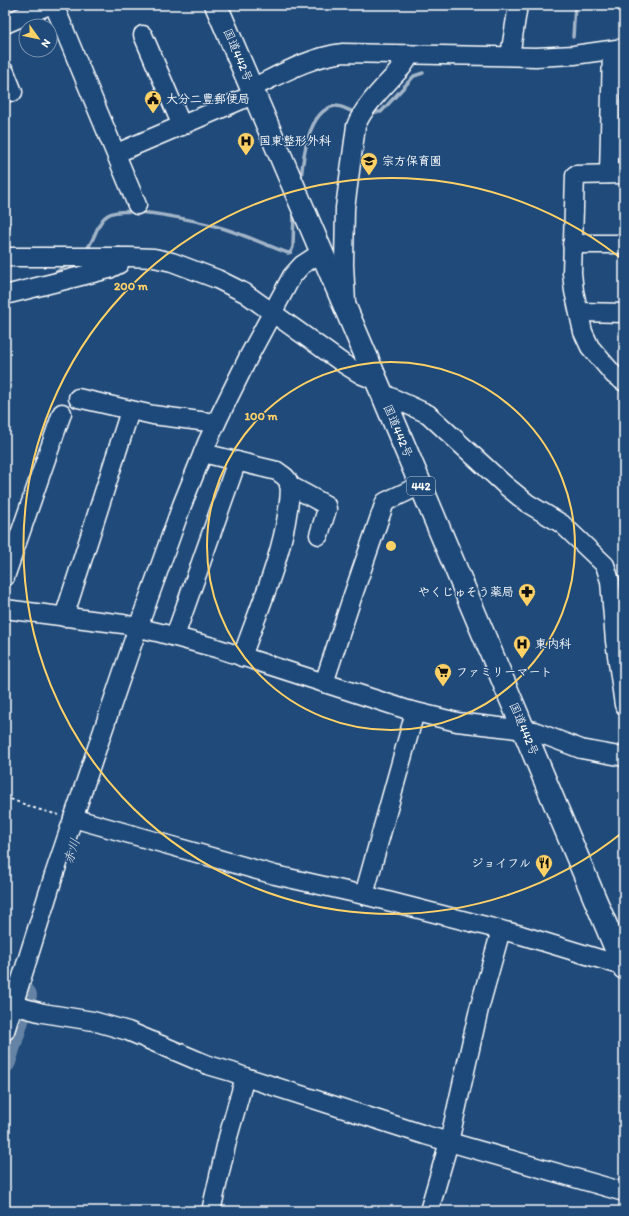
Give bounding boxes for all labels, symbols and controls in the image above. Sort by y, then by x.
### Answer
north arrow [18,18,58,58]
street label: 国道442号 [220,26,256,84]
text: N [38,37,53,50]
public building icon: 大分二豊郵便局 [143,89,163,114]
place label: 大分二豊郵便局 [166,92,250,106]
hospital icon: 国東整形外科 [236,131,256,156]
place label: 国東整形外科 [259,134,331,148]
school or university icon: 宗方保育園 [359,151,379,176]
place label: 宗方保育園 [382,154,442,168]
text: 200 m [114,279,149,293]
street label: 国道442号 [380,402,416,460]
text: 100 m [244,409,278,423]
road number: 442 [407,477,435,495]
centre of rings [384,539,398,553]
pharmacy icon: やくじゅそう薬局 [517,582,537,607]
place label: やくじゅそう薬局 [418,585,514,599]
hospital icon: 東内科 [512,634,532,659]
place label: 東内科 [535,637,571,651]
supermarket icon: ファミリーマート [433,662,453,687]
place label: ファミリーマート [456,665,552,679]
street label: 国道442号 [506,700,542,758]
water label: 赤川 [60,836,83,866]
restaurant icon: ジョイフル [534,853,554,878]
place label: ジョイフル [471,856,531,870]

